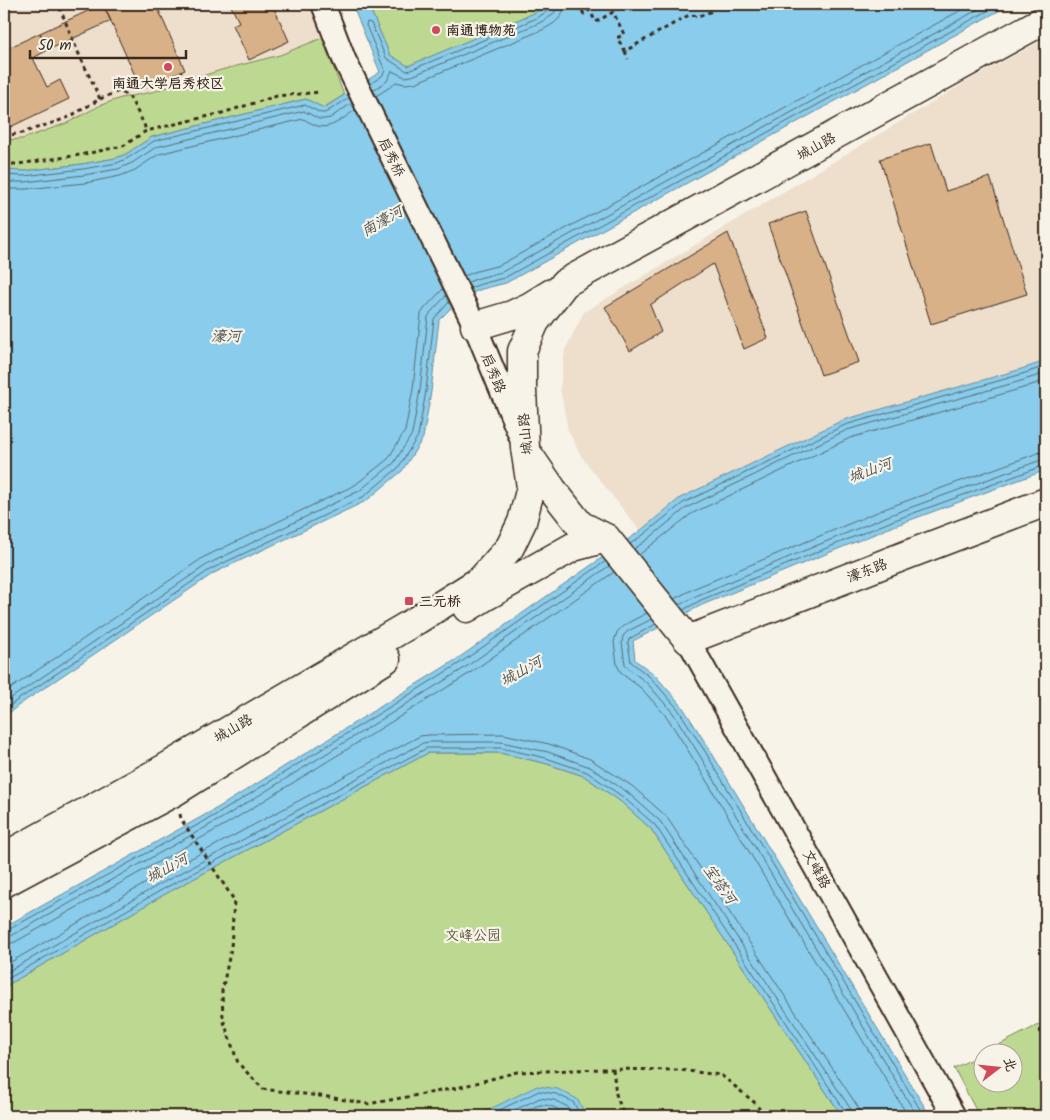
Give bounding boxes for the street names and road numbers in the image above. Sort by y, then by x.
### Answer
street label: 城山路 [793,127,840,167]
street label: 启秀桥 [372,134,410,181]
street label: 启秀路 [475,350,511,397]
street label: 城山路 [513,412,539,456]
street label: 濠东路 [844,553,891,589]
street label: 城山路 [210,709,257,749]
street label: 文峰路 [796,846,836,893]

